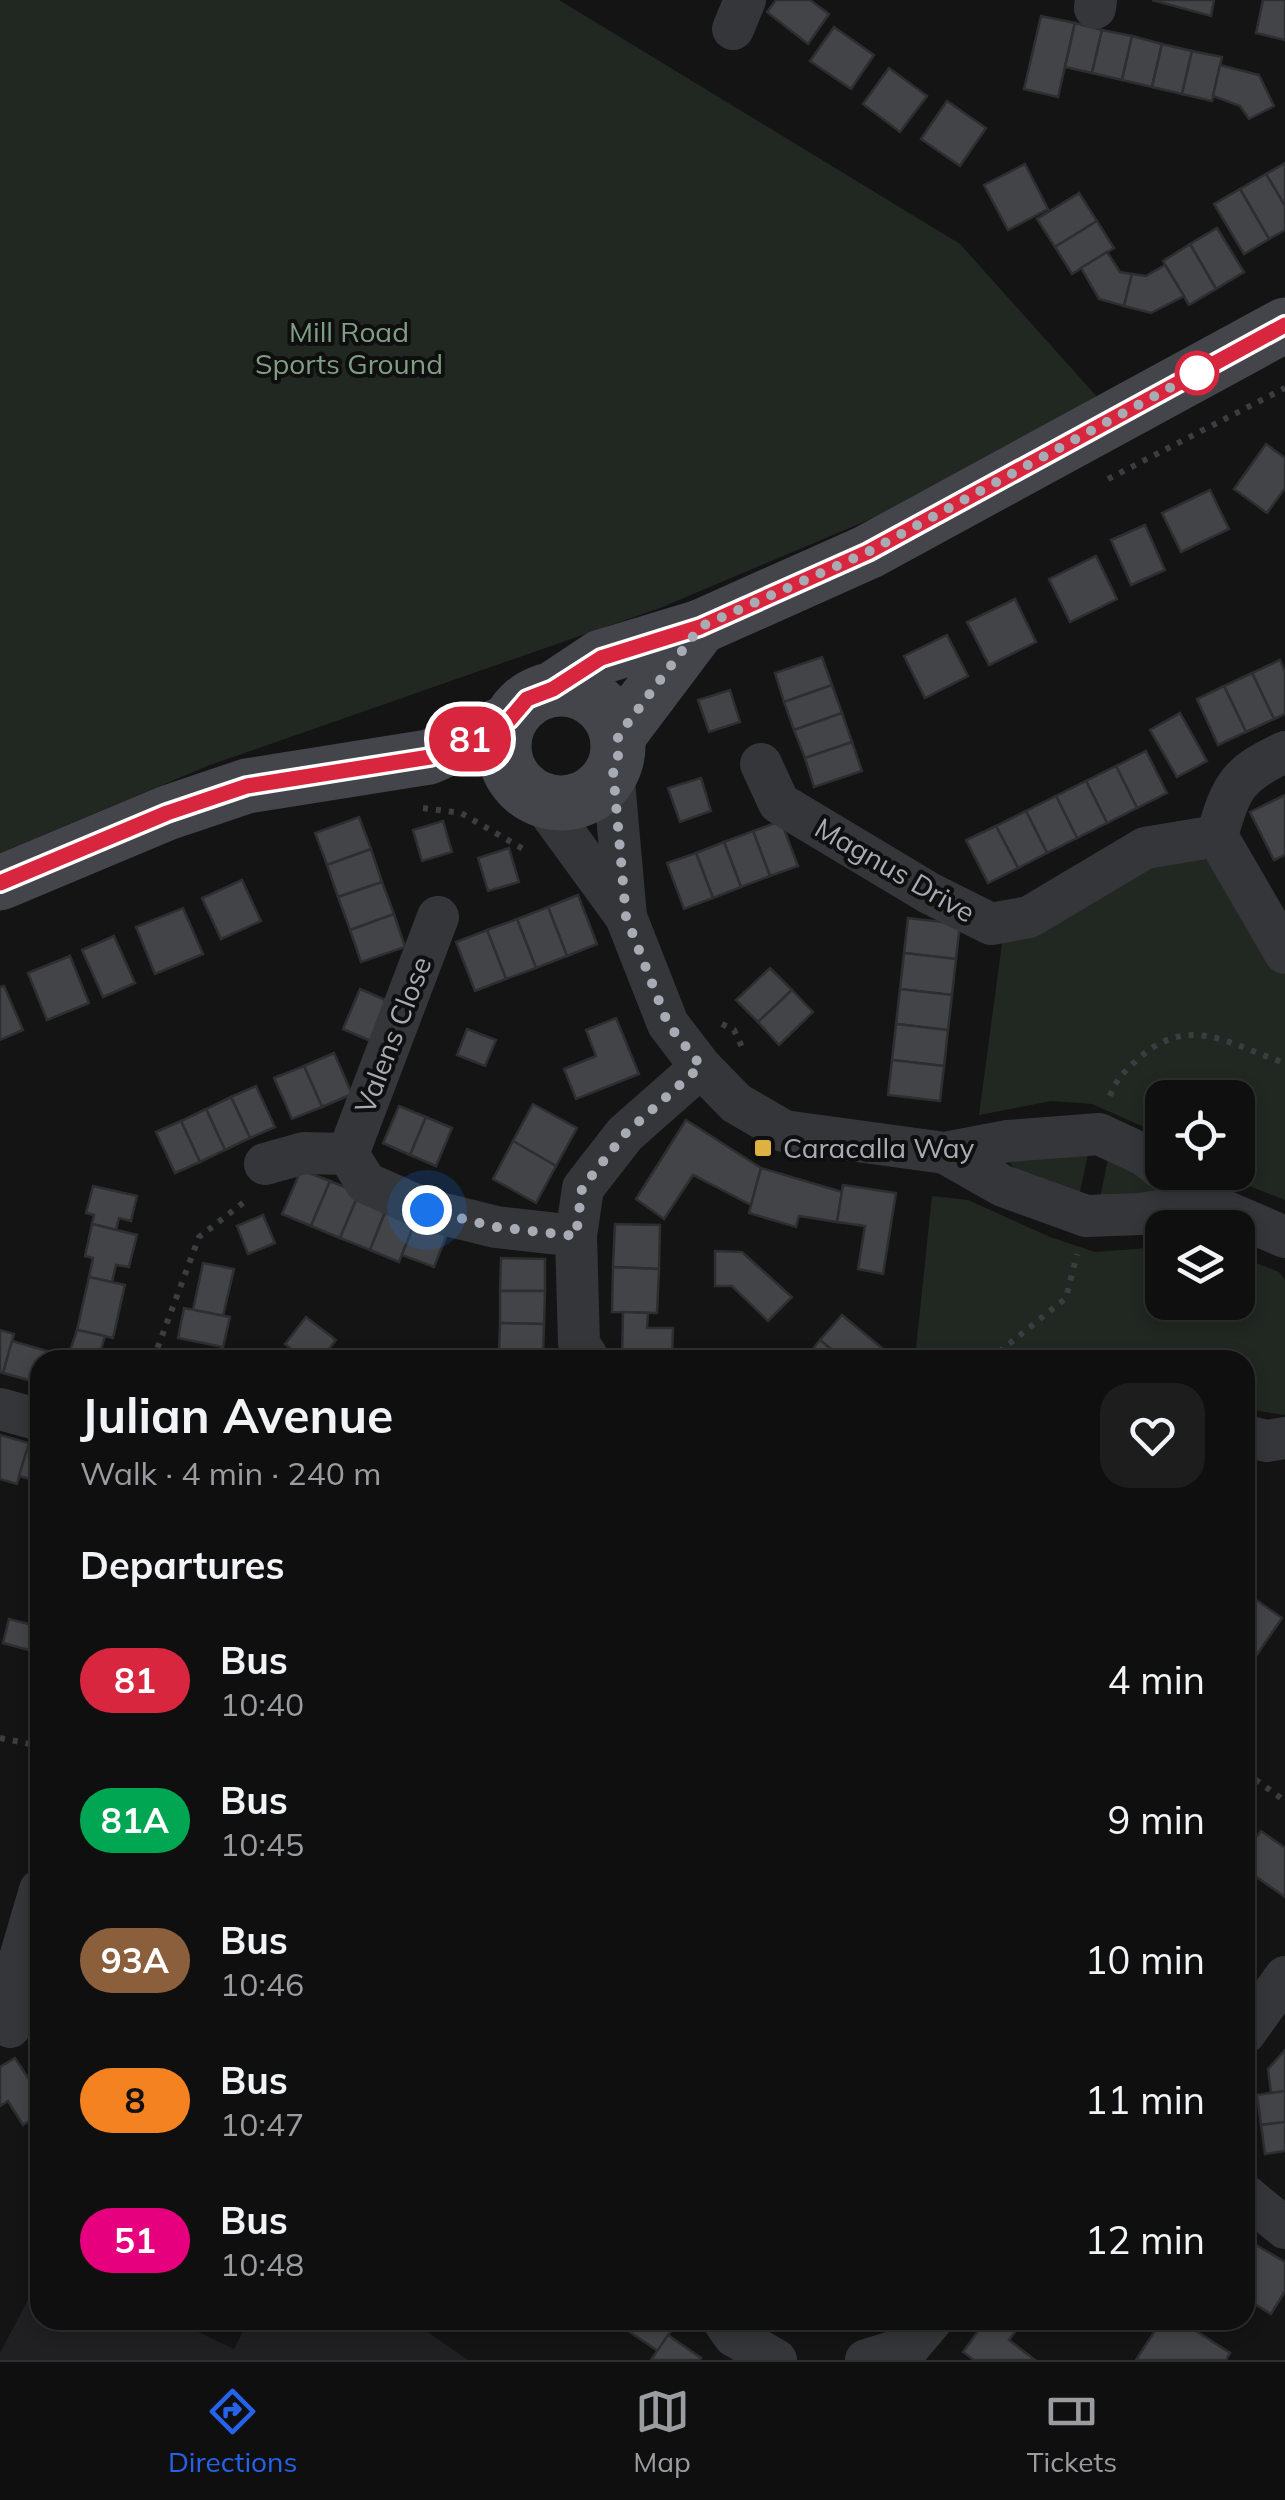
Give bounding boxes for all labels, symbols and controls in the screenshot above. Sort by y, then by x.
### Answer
park label: Mill Road Sports Ground [255,314,443,381]
unlabelled marker [1176,352,1218,394]
line badge: 81 [425,706,515,772]
text: 81 [449,717,491,761]
street label: Magnus Drive [809,810,982,929]
street label: Valens Close [347,951,438,1118]
map controls [1145,1080,1255,1320]
button: locate [1145,1080,1255,1190]
place label: Caracalla Way [783,1130,974,1165]
marker: Caracalla Way [752,1137,774,1159]
your location [402,1185,452,1235]
button: layers [1145,1210,1255,1320]
button: heart [1100,1383,1205,1488]
text: Julian Avenue [80,1385,393,1445]
text: Walk · 4 min · 240 m [80,1453,381,1493]
text: Departures [80,1541,284,1589]
text: Bus [220,1636,288,1684]
text: 4 min [1108,1656,1205,1704]
text: 81 [114,1658,156,1702]
text: 10:40 [220,1684,304,1724]
text: Bus [220,1776,288,1824]
text: 9 min [1108,1796,1205,1844]
text: 81A [101,1798,169,1842]
text: 10:45 [220,1824,304,1864]
text: Bus [220,1916,288,1964]
text: 10 min [1085,1936,1205,1984]
text: 93A [101,1938,169,1982]
text: 10:46 [220,1964,304,2004]
text: Bus [220,2056,288,2104]
text: 11 min [1085,2076,1205,2124]
text: 8 [124,2078,146,2122]
text: 10:47 [220,2104,304,2144]
text: Bus [220,2196,288,2244]
text: 12 min [1085,2216,1205,2264]
text: 51 [114,2218,156,2262]
text: 10:48 [220,2244,304,2284]
tab: Directions [168,2384,297,2479]
tab: Map [633,2384,691,2479]
tab: Tickets [1027,2384,1117,2479]

